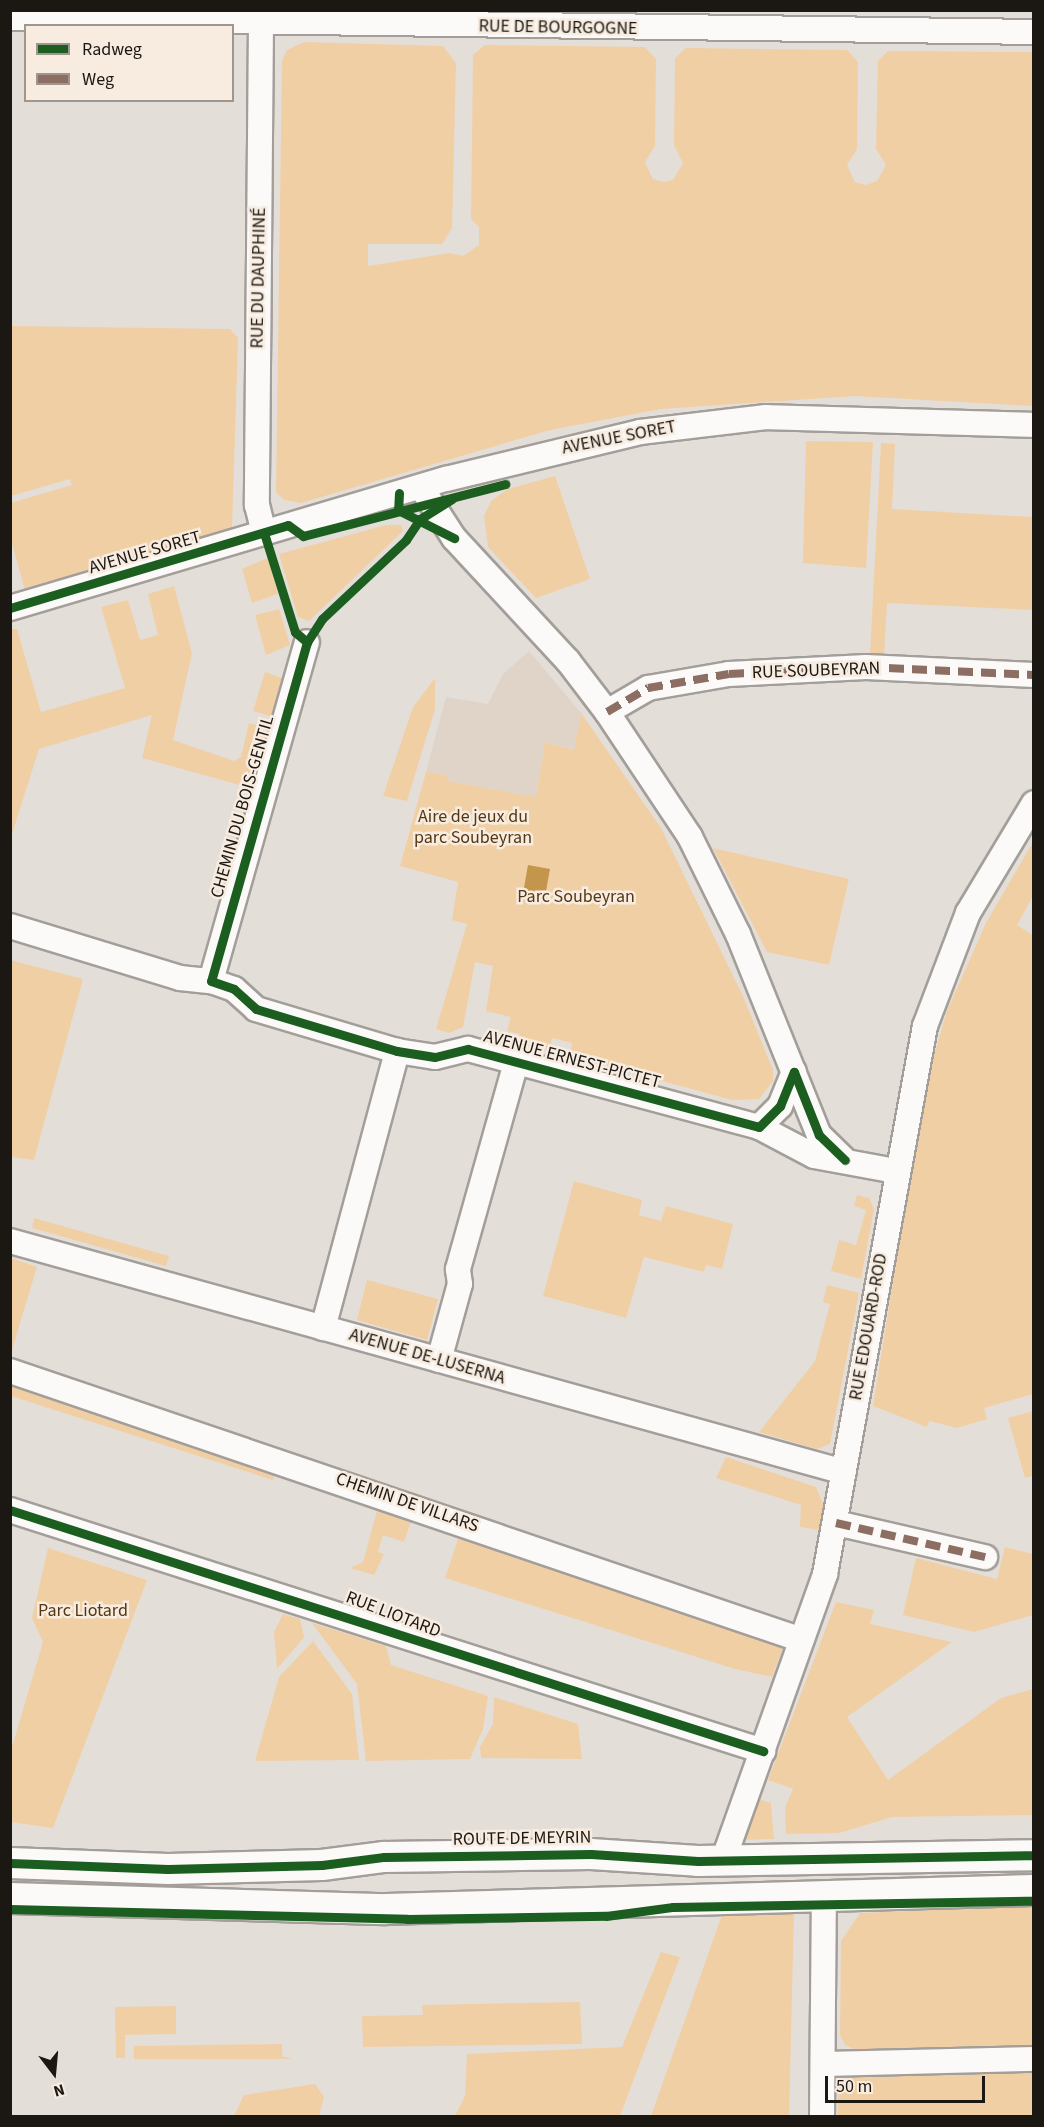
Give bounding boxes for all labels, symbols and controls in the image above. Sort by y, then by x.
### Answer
street label: RUE DE BOURGOGNE [478,16,638,40]
legend [24,24,234,102]
text: Radweg [82,37,142,62]
text: Weg [82,67,114,92]
street label: RUE DU DAUPHINÉ [247,207,271,349]
street label: AVENUE SORET [560,416,678,460]
street label: AVENUE SORET [86,527,204,579]
street label: RUE SOUBEYRAN [751,658,881,684]
street label: CHEMIN DU BOIS-GENTIL [207,713,279,901]
park label: Aire de jeux du parc Soubeyran [414,807,532,850]
park label: Parc Soubeyran [517,886,635,908]
street label: AVENUE ERNEST-PICTET [481,1026,663,1094]
street label: RUE EDOUARD-ROD [845,1252,893,1402]
street label: AVENUE DE-LUSERNA [347,1324,507,1390]
street label: CHEMIN DE VILLARS [333,1468,481,1538]
street label: RUE LIOTARD [342,1587,444,1643]
park label: Parc Liotard [38,1600,128,1622]
street label: ROUTE DE MEYRIN [453,1827,591,1851]
north arrow [24,2043,84,2103]
scale bar [828,2064,988,2102]
text: 50 m [836,2074,872,2099]
text: N [51,2078,67,2102]

